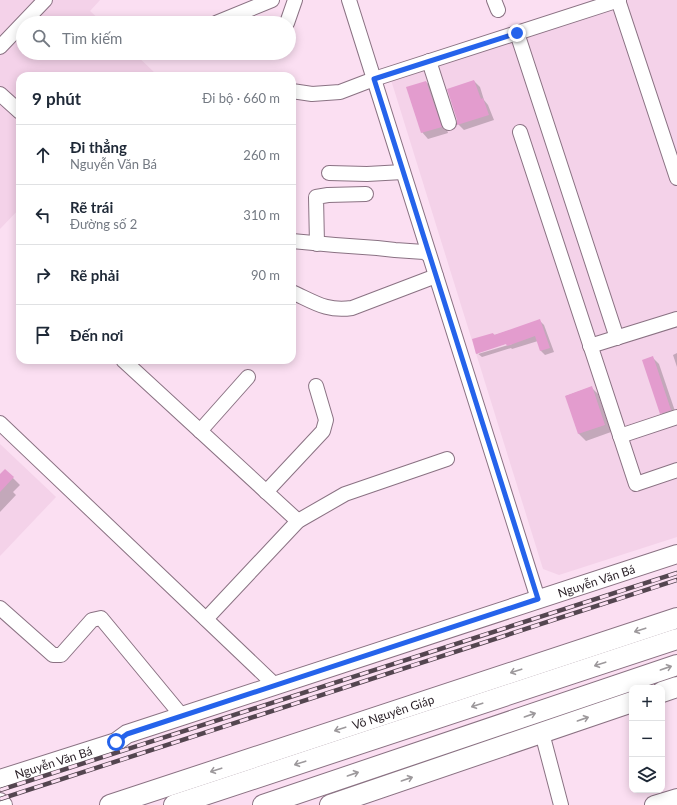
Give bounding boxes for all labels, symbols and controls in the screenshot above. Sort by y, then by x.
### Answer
search box [16,16,296,60]
route end [508,24,526,42]
icon: search [30,27,52,49]
text: Tìm kiếm [62,29,122,47]
text: 9 phút [32,88,81,109]
text: Đi bộ · 660 m [202,90,280,106]
text: Đi thẳng [70,138,127,156]
icon: ahead [32,144,54,166]
text: 260 m [243,147,280,163]
text: Nguyễn Văn Bá [70,156,157,172]
text: Rẽ trái [70,198,113,216]
icon: left [32,204,54,226]
text: 310 m [243,207,280,223]
text: Đường số 2 [70,216,137,232]
icon: right [32,264,54,286]
text: Rẽ phải [70,266,119,284]
text: 90 m [251,267,280,283]
icon: arrive [32,324,54,346]
text: Đến nơi [70,326,123,344]
street label: Nguyễn Văn Bá [556,561,637,600]
one-way arrow [634,627,646,635]
one-way arrow [594,661,606,669]
one-way arrow [659,664,671,672]
one-way arrow [510,668,523,675]
map controls [629,685,665,793]
button: + [629,685,665,721]
street label: Võ Nguyên Giáp [350,691,436,732]
one-way arrow [470,702,483,709]
one-way arrow [523,710,535,718]
one-way arrow [577,715,589,723]
button: − [629,721,665,757]
one-way arrow [333,726,346,733]
route start [107,733,125,751]
street label: Nguyễn Văn Bá [13,743,94,781]
button: layers [629,757,665,793]
one-way arrow [294,760,306,768]
one-way arrow [210,767,223,774]
one-way arrow [347,770,359,778]
one-way arrow [400,775,413,782]

